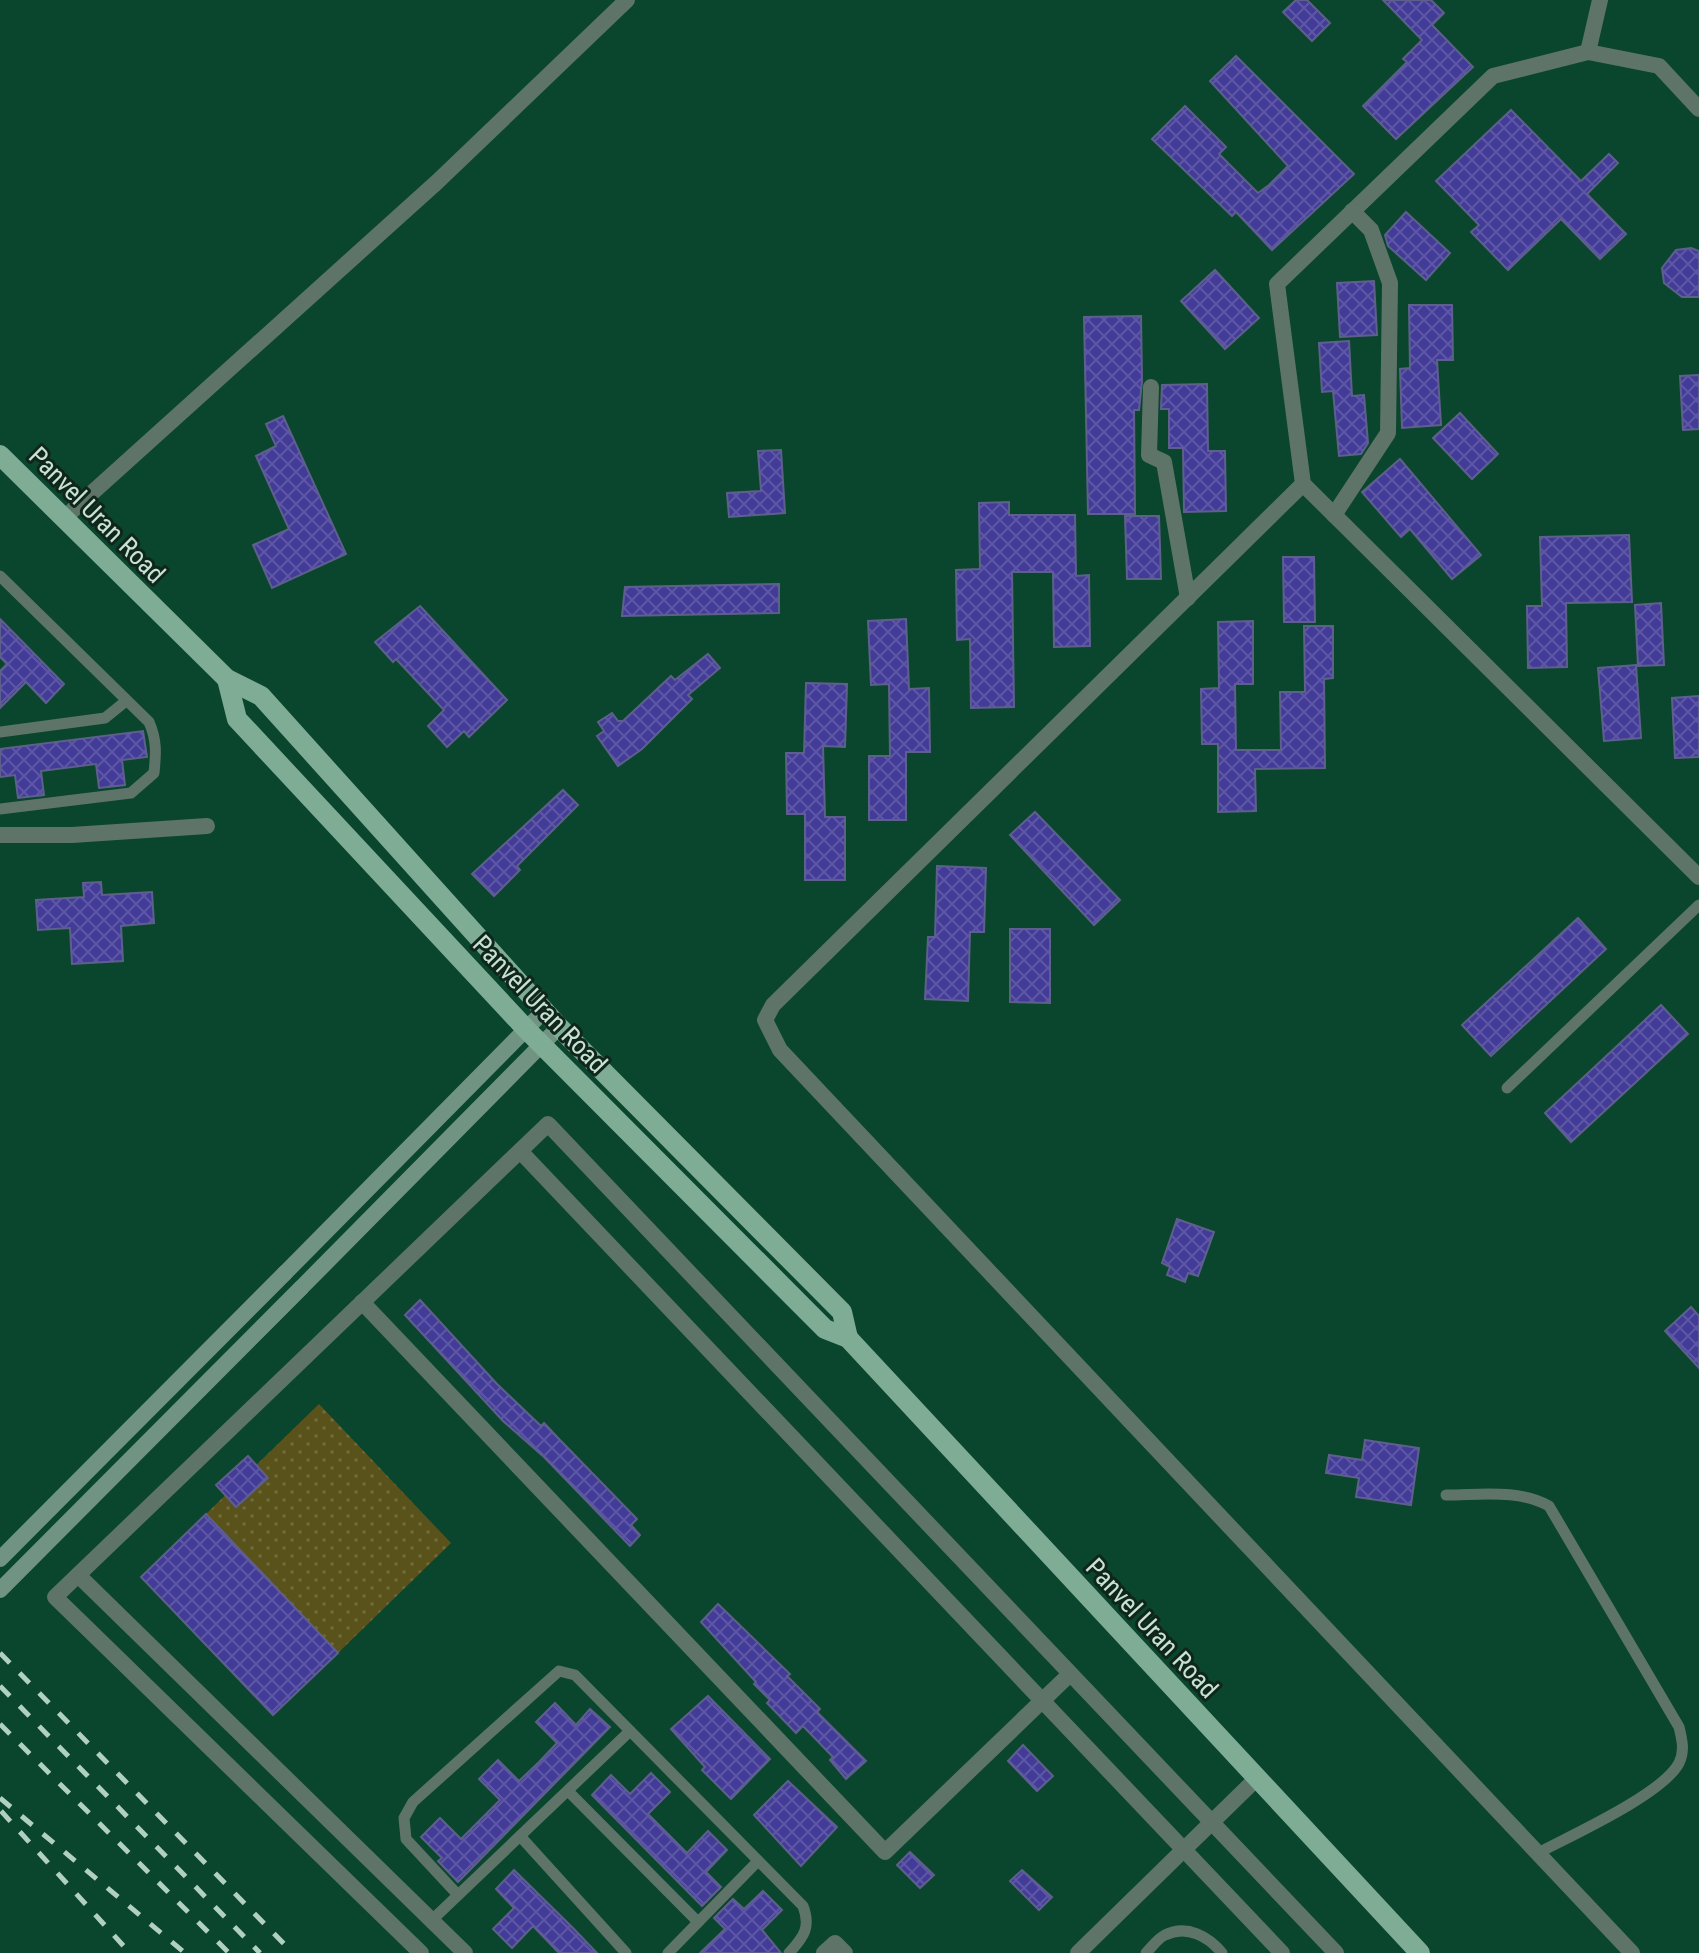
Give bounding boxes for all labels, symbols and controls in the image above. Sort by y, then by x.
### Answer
street label: Panvel Uran Road [23,441,171,589]
street label: Panvel Uran Road [467,929,613,1079]
street label: Panvel Uran Road [1080,1552,1224,1704]

